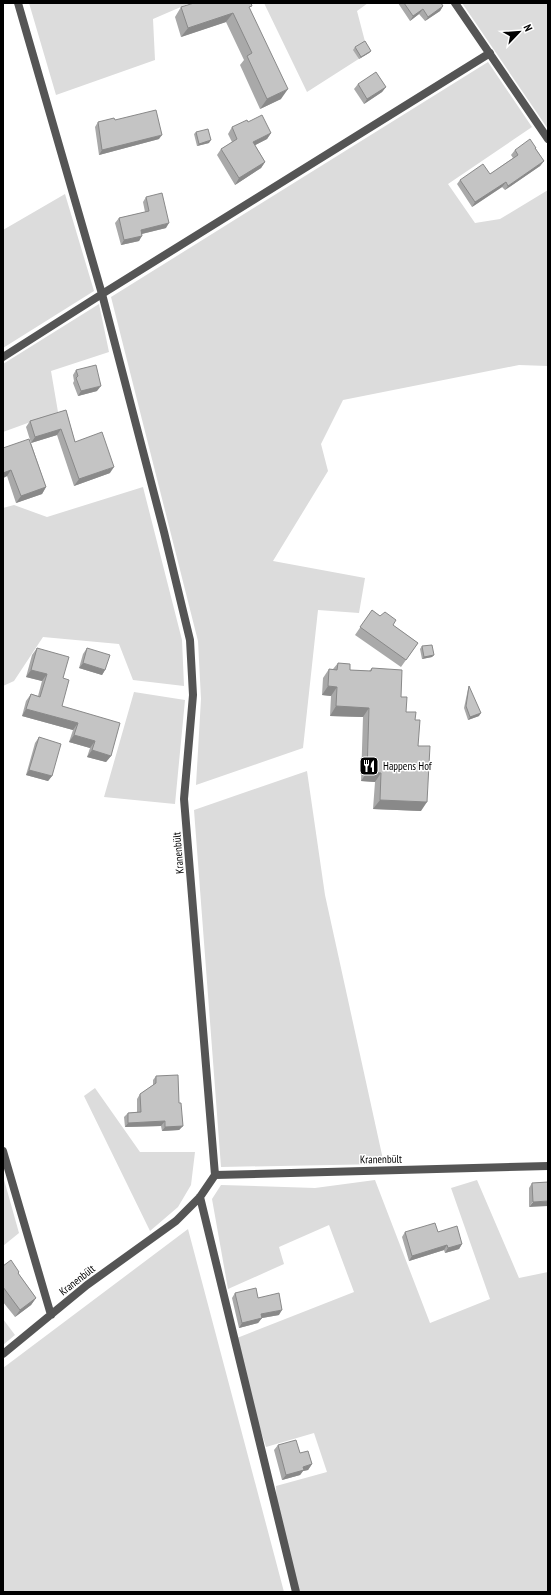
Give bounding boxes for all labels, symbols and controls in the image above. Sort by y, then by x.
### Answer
north arrow [499,12,539,52]
text: N [520,22,536,33]
restaurant icon: Happens Hof [358,755,380,777]
place label: Happens Hof [383,759,433,773]
street label: Kranenbült [169,831,187,875]
street label: Kranenbült [360,1152,402,1166]
street label: Kranenbült [56,1262,98,1298]

